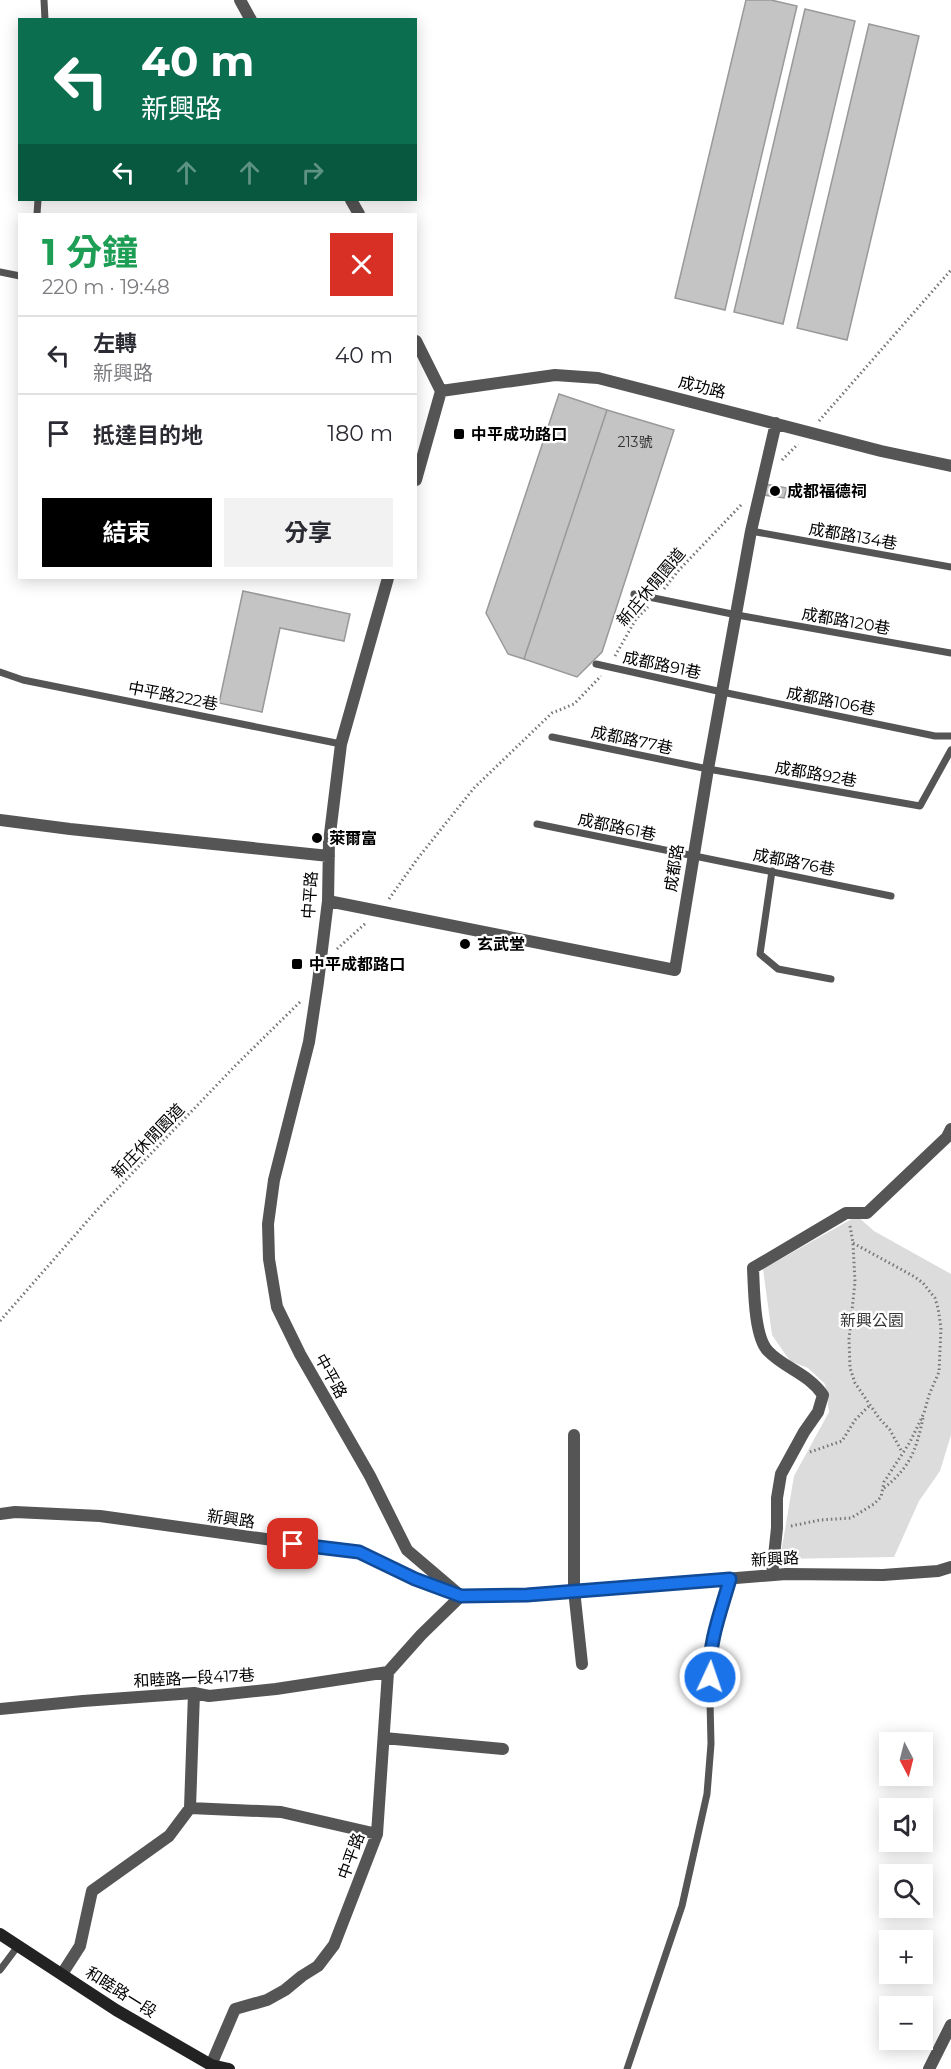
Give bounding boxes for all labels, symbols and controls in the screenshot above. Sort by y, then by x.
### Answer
text: 40 m [141,35,254,87]
icon: left [42,42,120,120]
text: 新興路 [141,92,222,125]
icon: left [107,156,140,189]
icon: ahead [170,156,203,189]
icon: ahead [233,156,266,189]
icon: right [296,156,329,189]
text: 1 分鐘 [42,230,138,274]
button: close [330,233,393,296]
text: 220 m · 19:48 [42,275,170,299]
text: 左轉 [93,330,137,357]
icon: left [42,339,75,372]
text: 40 m [335,342,393,369]
text: 新興路 [93,361,153,385]
street label: 成功路 [676,372,728,402]
icon: arrive [42,417,75,450]
text: 180 m [327,420,393,447]
text: 抵達目的地 [93,422,203,449]
place label: 中平成功路口 [471,425,567,444]
marker: 中平成功路口 [452,427,466,441]
house number: 213號 [618,433,652,451]
place label: 成都福德祠 [787,482,867,501]
marker: 成都福德祠 [768,484,782,498]
button: 結束 [42,498,212,567]
button: 分享 [224,498,393,567]
street label: 成都路134巷 [807,519,899,553]
street label: 新庄休閒園道 [613,544,689,630]
street label: 成都路120巷 [800,604,892,638]
street label: 成都路91巷 [621,647,703,683]
street label: 中平路222巷 [126,678,220,714]
street label: 成都路106巷 [785,683,877,719]
street label: 成都路77巷 [590,722,674,758]
street label: 成都路92巷 [774,757,858,791]
street label: 成都路61巷 [576,809,658,845]
place label: 萊爾富 [329,829,377,848]
marker: 萊爾富 [310,831,324,845]
street label: 成都路 [661,843,687,893]
street label: 成都路76巷 [752,845,836,879]
street label: 中平路 [299,870,321,920]
place label: 玄武堂 [477,935,525,954]
marker: 玄武堂 [458,937,472,951]
place label: 中平成都路口 [309,955,405,974]
marker: 中平成都路口 [290,957,304,971]
street label: 新庄休閒園道 [108,1100,188,1182]
park label: 新興公園 [840,1311,904,1330]
street label: 中平路 [311,1350,351,1402]
street label: 新興路 [206,1506,256,1532]
pin [267,1518,318,1569]
icon: arrive [276,1527,309,1560]
street label: 新興路 [751,1548,799,1570]
position arrow [678,1645,742,1709]
street label: 和睦路一段417巷 [133,1665,255,1691]
north arrow [879,1732,933,1786]
map controls [879,1732,933,2050]
button: sound [879,1798,933,1852]
street label: 中平路 [334,1830,368,1882]
button: search [879,1864,933,1918]
button: + [879,1930,933,1984]
street label: 和睦路一段 [82,1963,160,2021]
button: − [879,1996,933,2050]

